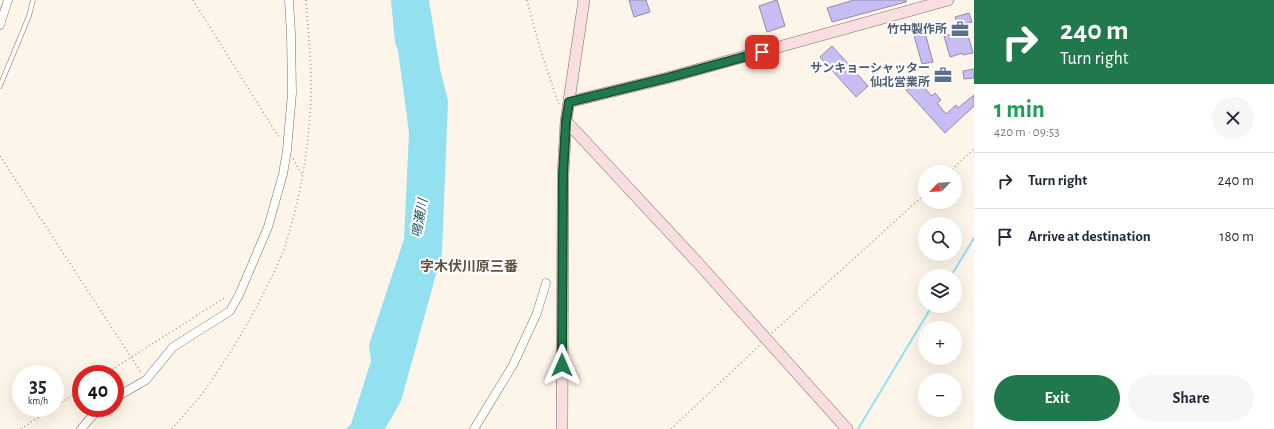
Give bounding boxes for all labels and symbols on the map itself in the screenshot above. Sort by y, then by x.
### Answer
office icon: 竹中製作所 [950,19,970,39]
place label: 竹中製作所 [887,22,947,35]
pin [745,35,779,69]
place label: サンキョーシャッター 仙北営業所 [810,61,930,88]
office icon: サンキョーシャッター 仙北営業所 [933,65,953,85]
north arrow [918,165,962,209]
water label: 鳴瀬川 [410,196,431,239]
district label: 字木伏川原三番 [420,258,518,274]
position arrow [541,344,583,386]
speed limit sign: 40 [72,365,124,417]

